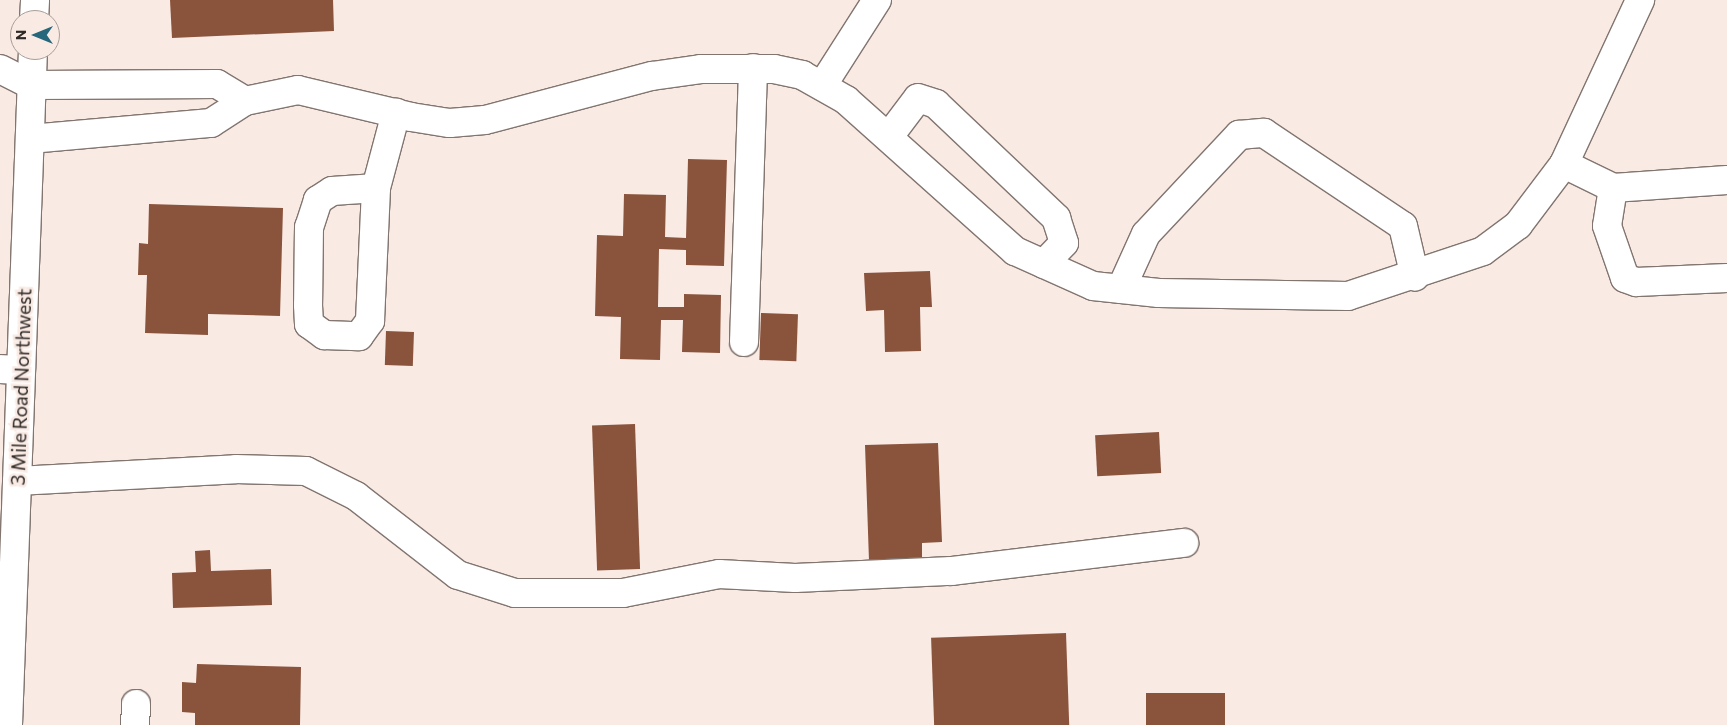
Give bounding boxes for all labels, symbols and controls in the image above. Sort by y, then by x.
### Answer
north arrow [10,10,60,60]
text: N [12,30,29,40]
street label: 3 Mile Road Northwest [6,288,36,486]

